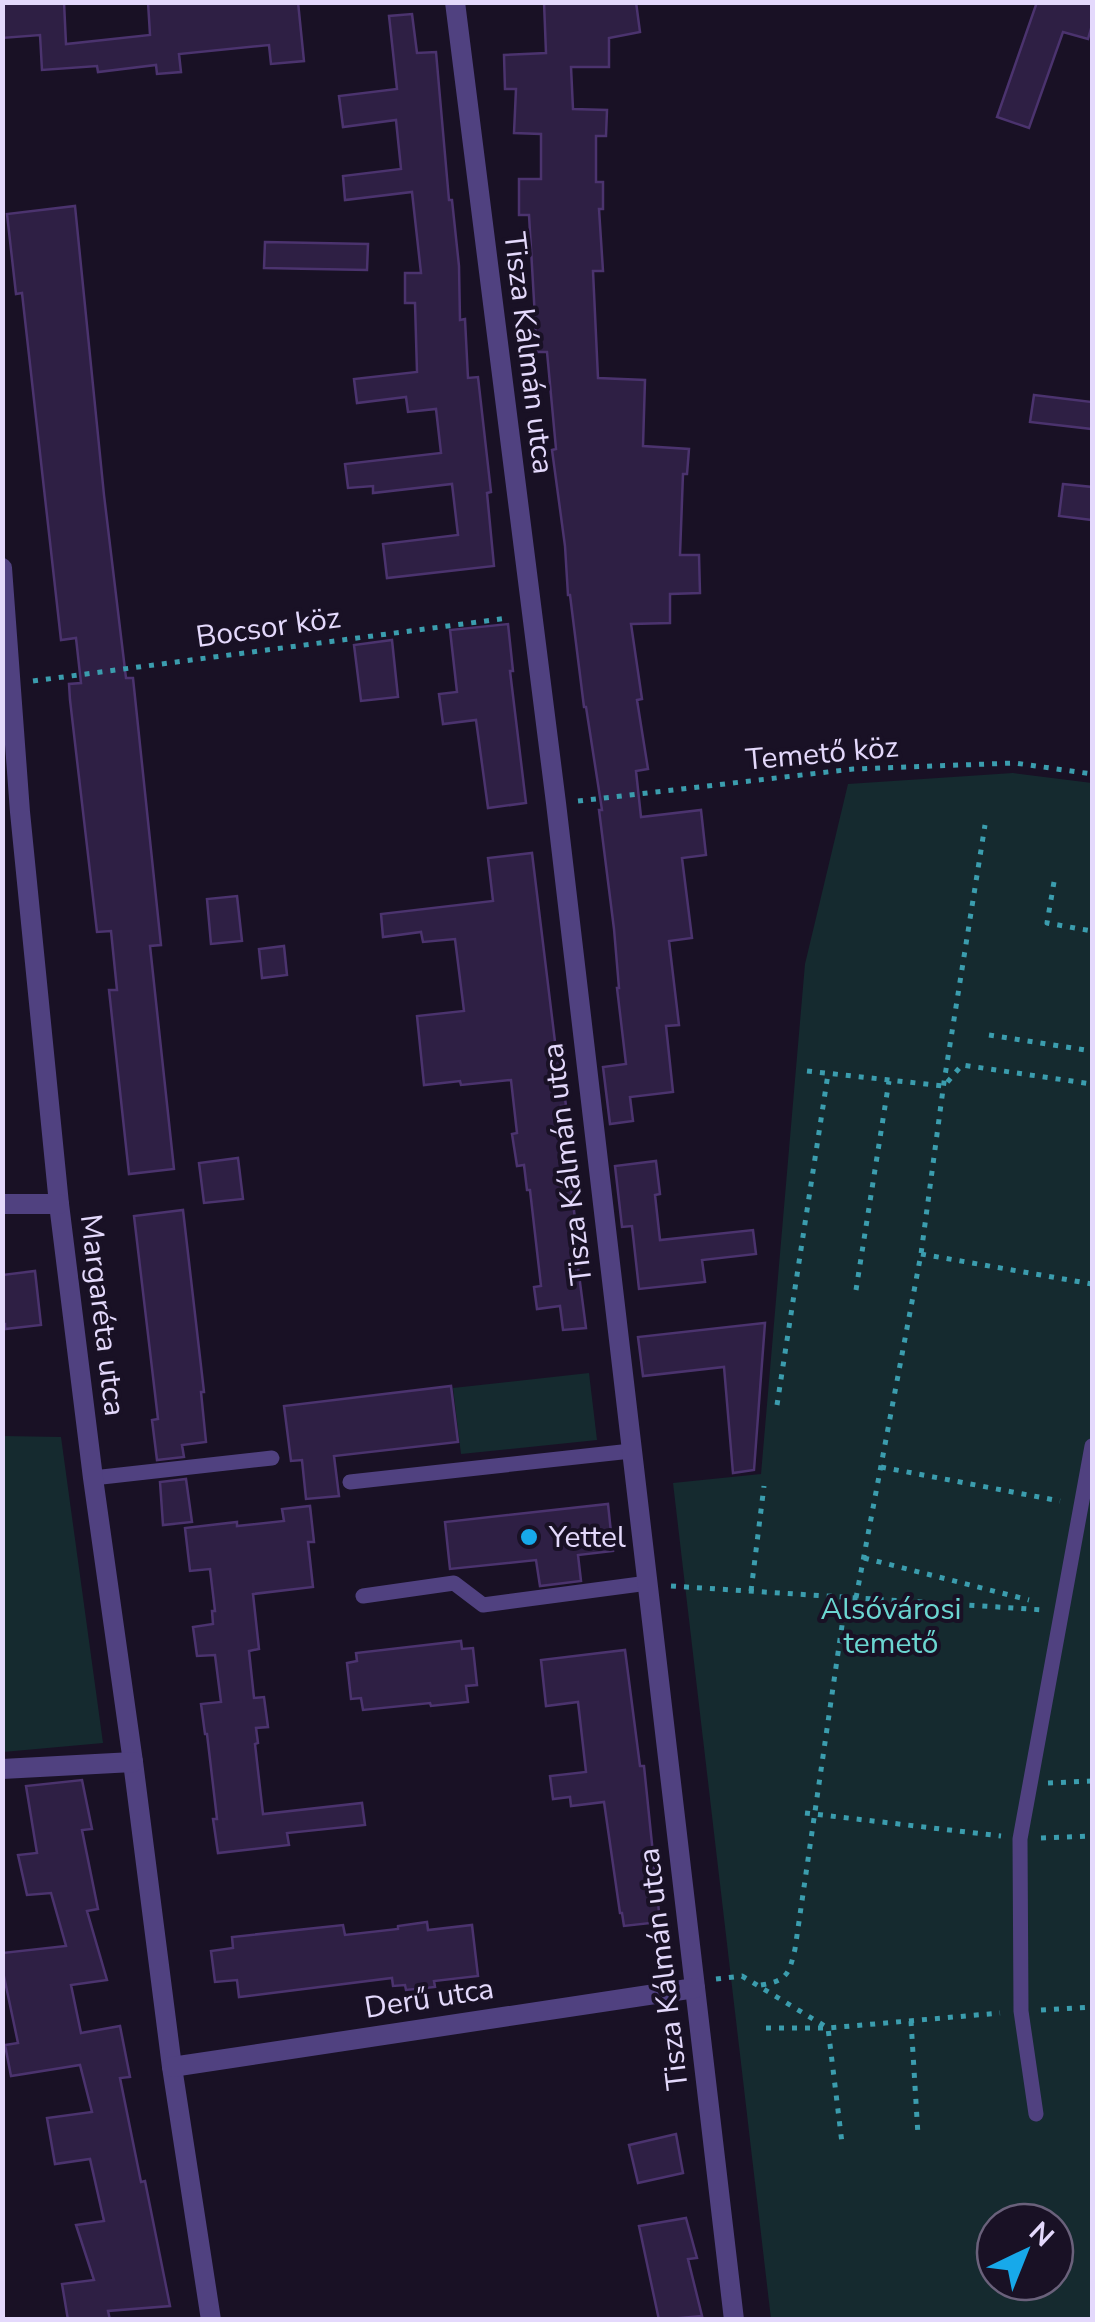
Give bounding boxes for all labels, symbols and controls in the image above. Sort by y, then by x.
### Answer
street label: Tisza Kálmán utca [493,230,564,476]
street label: Bocsor köz [193,597,343,658]
street label: Temető köz [744,726,900,781]
street label: Tisza Kálmán utca [532,1041,603,1287]
street label: Margaréta utca [70,1212,135,1418]
place label: Yettel [548,1517,626,1558]
marker: Yettel [518,1526,540,1548]
park label: Alsóvárosi temető [820,1589,962,1664]
street label: Tisza Kálmán utca [628,1846,699,2092]
street label: Derű utca [361,1968,497,2029]
north arrow [975,2202,1075,2302]
text: N [1021,2213,1062,2255]

